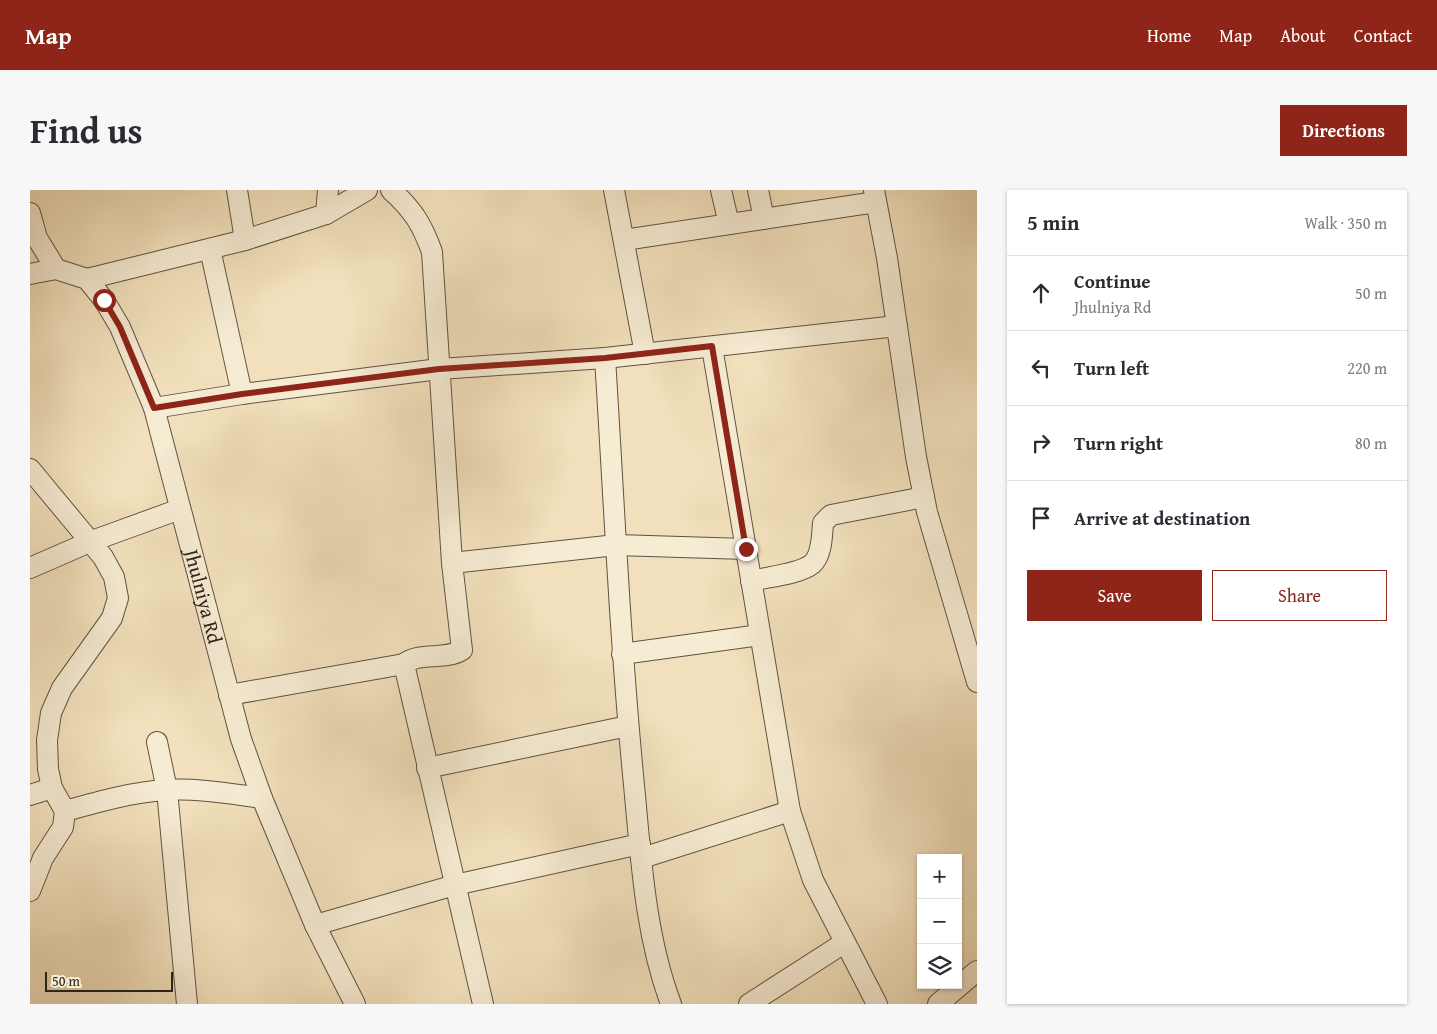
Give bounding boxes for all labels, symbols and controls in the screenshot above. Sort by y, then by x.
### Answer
text: Map [25,18,72,53]
text: Home [1147,22,1191,49]
text: Map [1219,22,1252,49]
text: About [1280,22,1326,49]
text: Contact [1354,22,1412,49]
text: Find us [30,105,143,156]
button: Directions [1280,105,1407,156]
text: 5 min [1027,207,1079,238]
text: Walk · 350 m [1304,211,1387,235]
text: Continue [1074,267,1151,295]
icon: ahead [1027,279,1055,307]
text: 50 m [1355,281,1387,305]
route start [93,289,116,312]
text: Jhulniya Rd [1074,295,1151,319]
icon: left [1027,354,1055,382]
text: Turn left [1074,354,1149,382]
text: 220 m [1347,356,1387,380]
icon: right [1027,429,1055,457]
text: Turn right [1074,429,1163,457]
text: 80 m [1355,431,1387,455]
icon: arrive [1027,504,1055,532]
text: Arrive at destination [1074,504,1250,532]
route end [735,538,758,561]
street label: Jhulniya Rd [177,543,230,647]
button: Save [1027,570,1202,621]
button: Share [1212,570,1387,621]
map controls [917,854,962,989]
button: + [917,854,962,899]
button: − [917,899,962,944]
button: layers [917,944,962,989]
scale bar [45,969,172,992]
text: 50 m [52,971,80,991]

